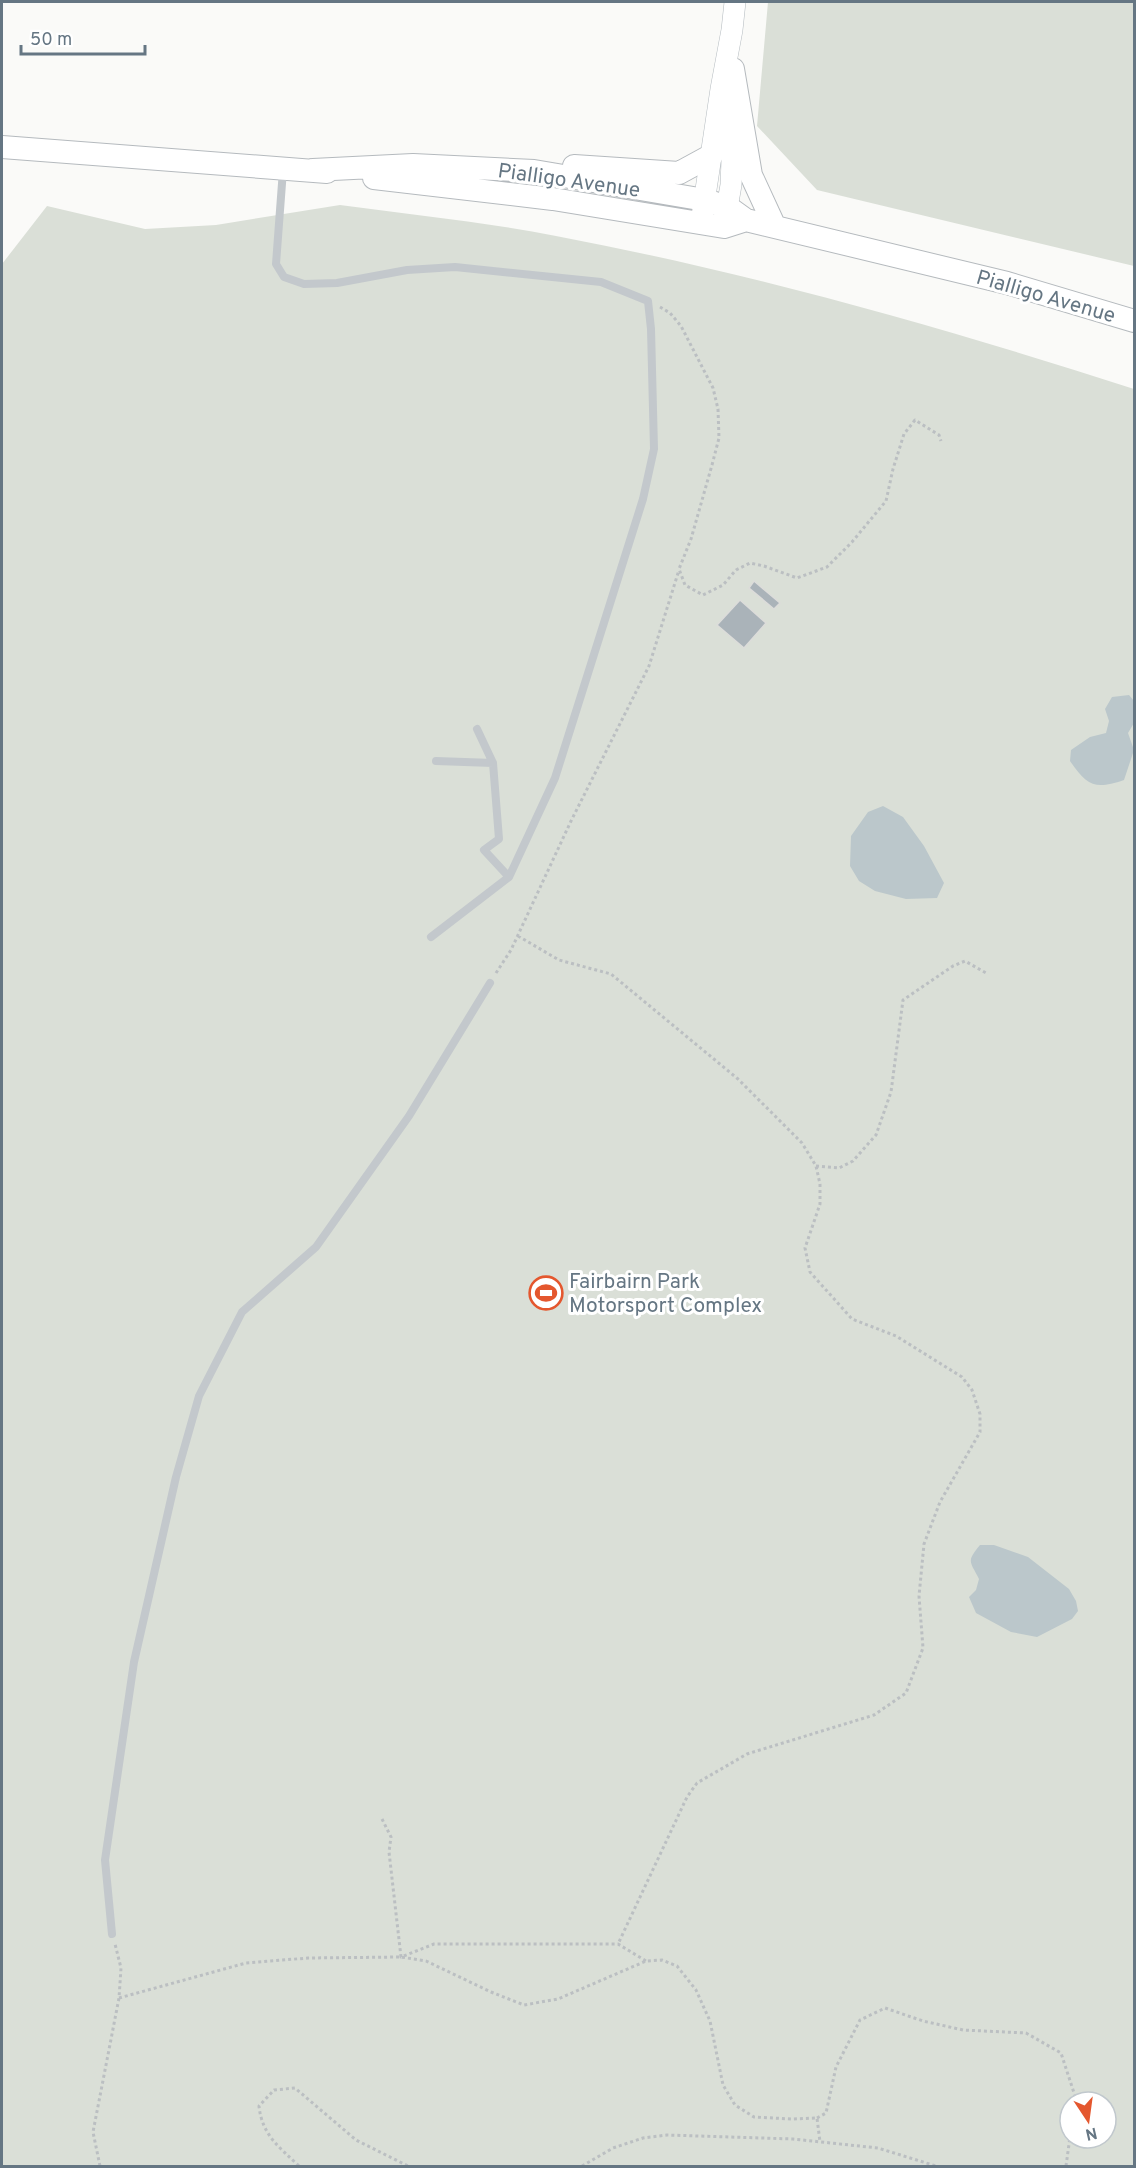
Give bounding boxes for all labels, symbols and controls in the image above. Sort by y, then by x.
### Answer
scale bar [21,18,146,56]
text: 50 m [30,29,72,52]
street label: Pialligo Avenue [496,158,642,205]
street label: Pialligo Avenue [973,265,1118,330]
place label: Fairbairn Park Motorsport Complex [569,1269,762,1320]
sports icon: Fairbairn Park Motorsport Complex [528,1275,564,1311]
north arrow [1058,2090,1118,2150]
text: N [1083,2122,1099,2144]

